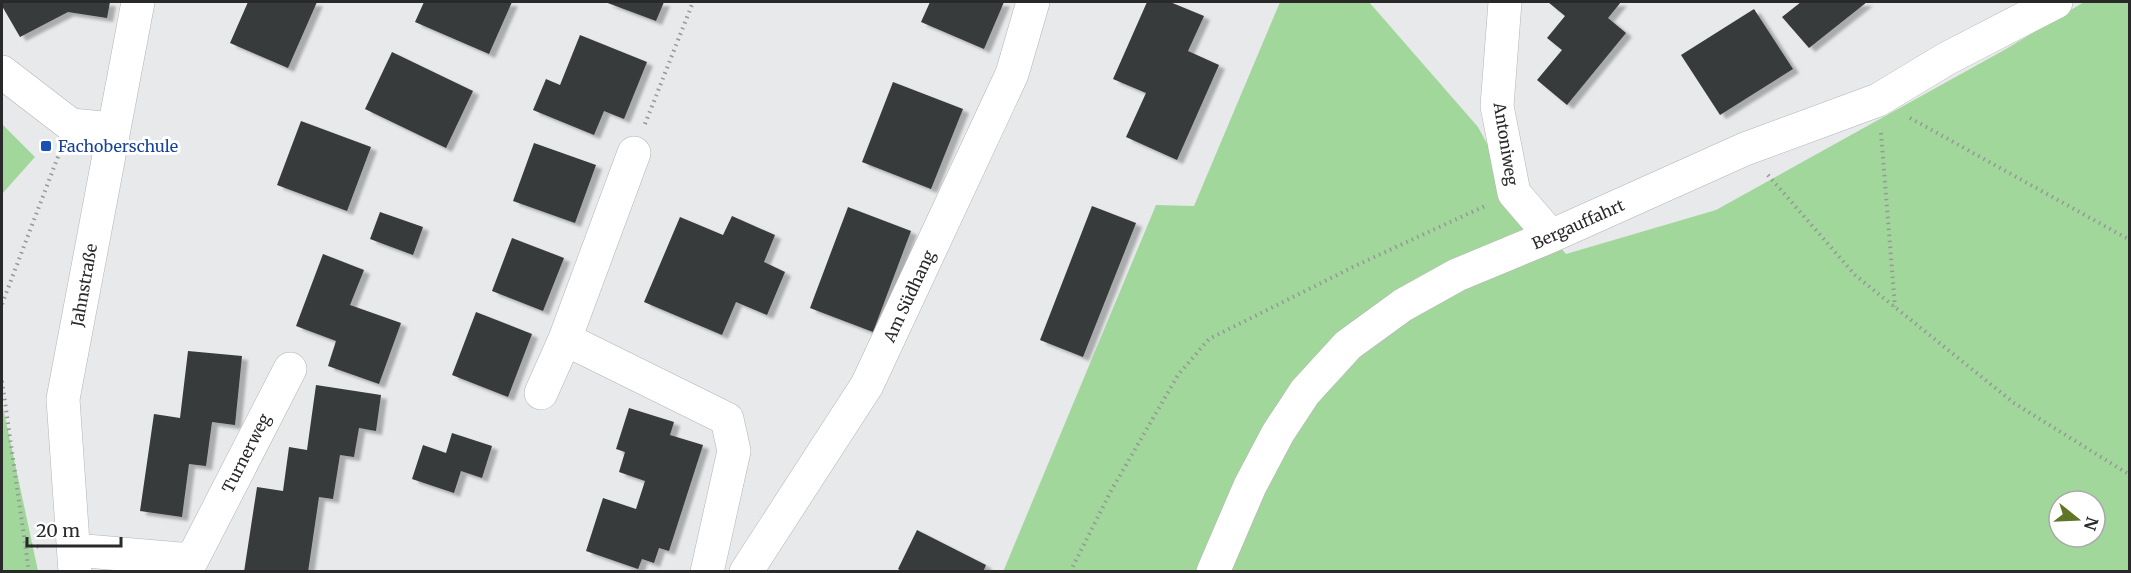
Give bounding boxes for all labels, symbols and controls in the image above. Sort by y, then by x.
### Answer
street label: Antoniweg [1489,100,1522,187]
place label: Fachoberschule [58,136,178,156]
marker: Fachoberschule [39,139,53,153]
street label: Bergauffahrt [1529,194,1628,253]
street label: Jahnstraße [67,242,101,329]
street label: Am Südhang [879,247,939,346]
street label: Turnerweg [217,410,275,496]
north arrow [2047,489,2107,549]
scale bar [27,510,122,548]
text: N [2080,515,2103,533]
text: 20 m [36,519,80,542]

